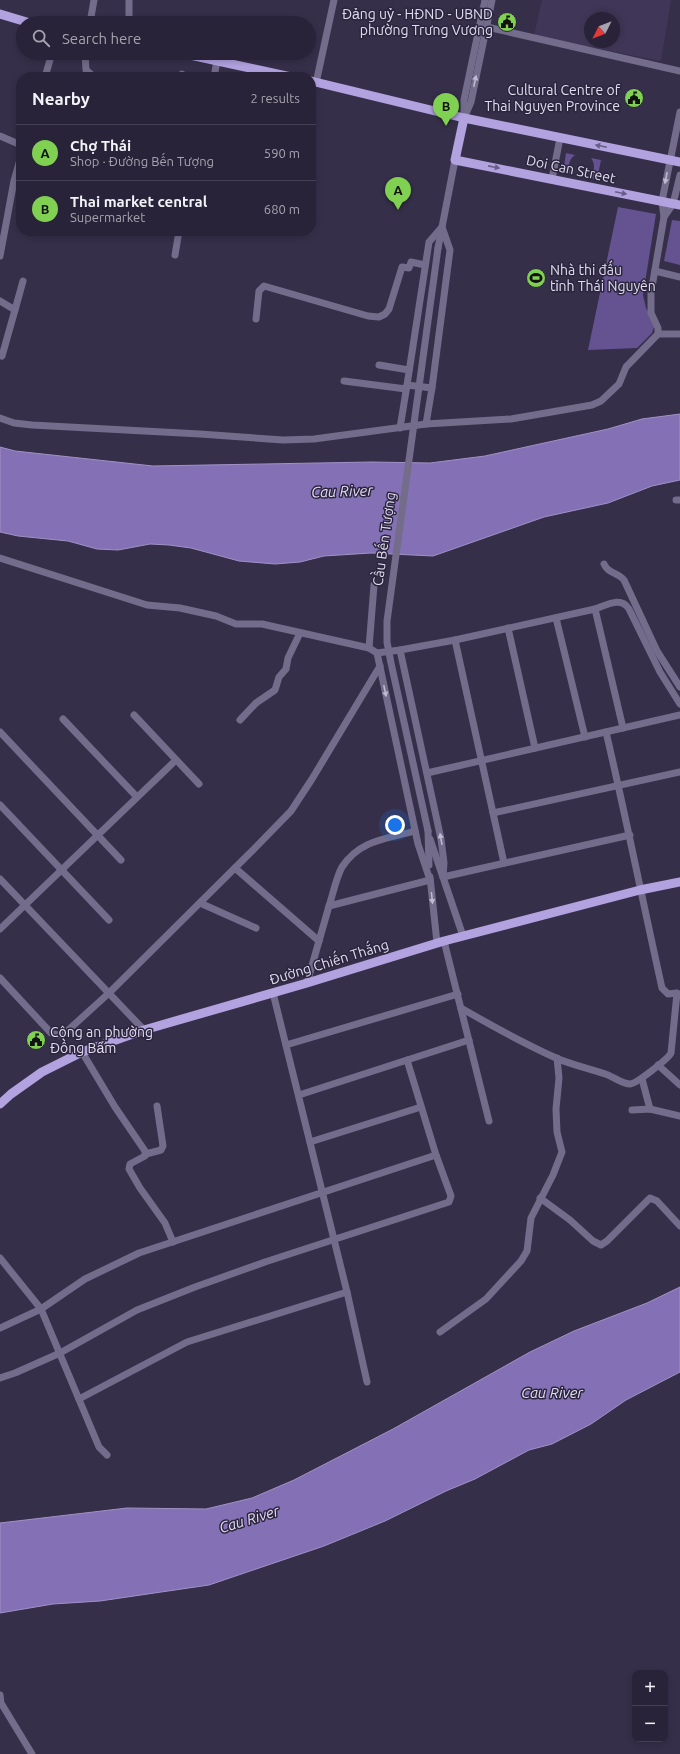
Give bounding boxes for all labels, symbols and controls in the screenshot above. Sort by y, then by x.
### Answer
place label: Đảng uỷ - HĐND - UBND phường Trưng Vương [342,6,493,38]
public building icon: Đảng uỷ - HĐND - UBND phường Trưng Vương [496,11,518,33]
north arrow [584,12,620,48]
search box [16,16,316,60]
icon: search [30,27,52,49]
text: Search here [62,30,141,47]
one-way arrow [473,75,479,87]
place label: Cultural Centre of Thai Nguyen Province [485,82,621,114]
public building icon: Cultural Centre of Thai Nguyen Province [623,87,645,109]
text: Nearby [32,89,90,108]
text: 2 results [250,91,300,105]
pin: B [433,93,459,126]
text: Chợ Thái [70,137,131,154]
one-way arrow [595,143,607,149]
text: A [40,146,50,160]
text: 590 m [264,146,300,160]
street label: Doi Can Street [525,152,618,186]
text: Shop · Đường Bến Tượng [70,154,214,168]
one-way arrow [488,165,500,171]
one-way arrow [663,172,669,184]
pin: A [385,177,411,210]
one-way arrow [615,191,627,197]
text: Thai market central [70,193,207,210]
text: B [41,202,49,216]
text: 680 m [264,202,300,216]
text: Supermarket [70,210,145,224]
place label: Nhà thi đấu tỉnh Thái Nguyên [550,260,656,294]
sports icon: Nhà thi đấu tỉnh Thái Nguyên [525,267,547,289]
water label: Cau River [311,481,375,501]
street label: Cầu Bến Tượng [367,491,399,587]
one-way arrow [382,685,388,697]
your location [385,815,405,835]
one-way arrow [438,832,444,845]
one-way arrow [429,892,436,904]
street label: Đường Chiến Thắng [267,934,391,988]
place label: Công an phường Đồng Bẩm [50,1024,153,1056]
public building icon: Công an phường Đồng Bẩm [25,1029,47,1051]
water label: Cau River [521,1384,584,1401]
water label: Cau River [217,1501,282,1536]
map controls [632,1670,668,1742]
button: + [632,1670,668,1706]
button: − [632,1706,668,1742]

